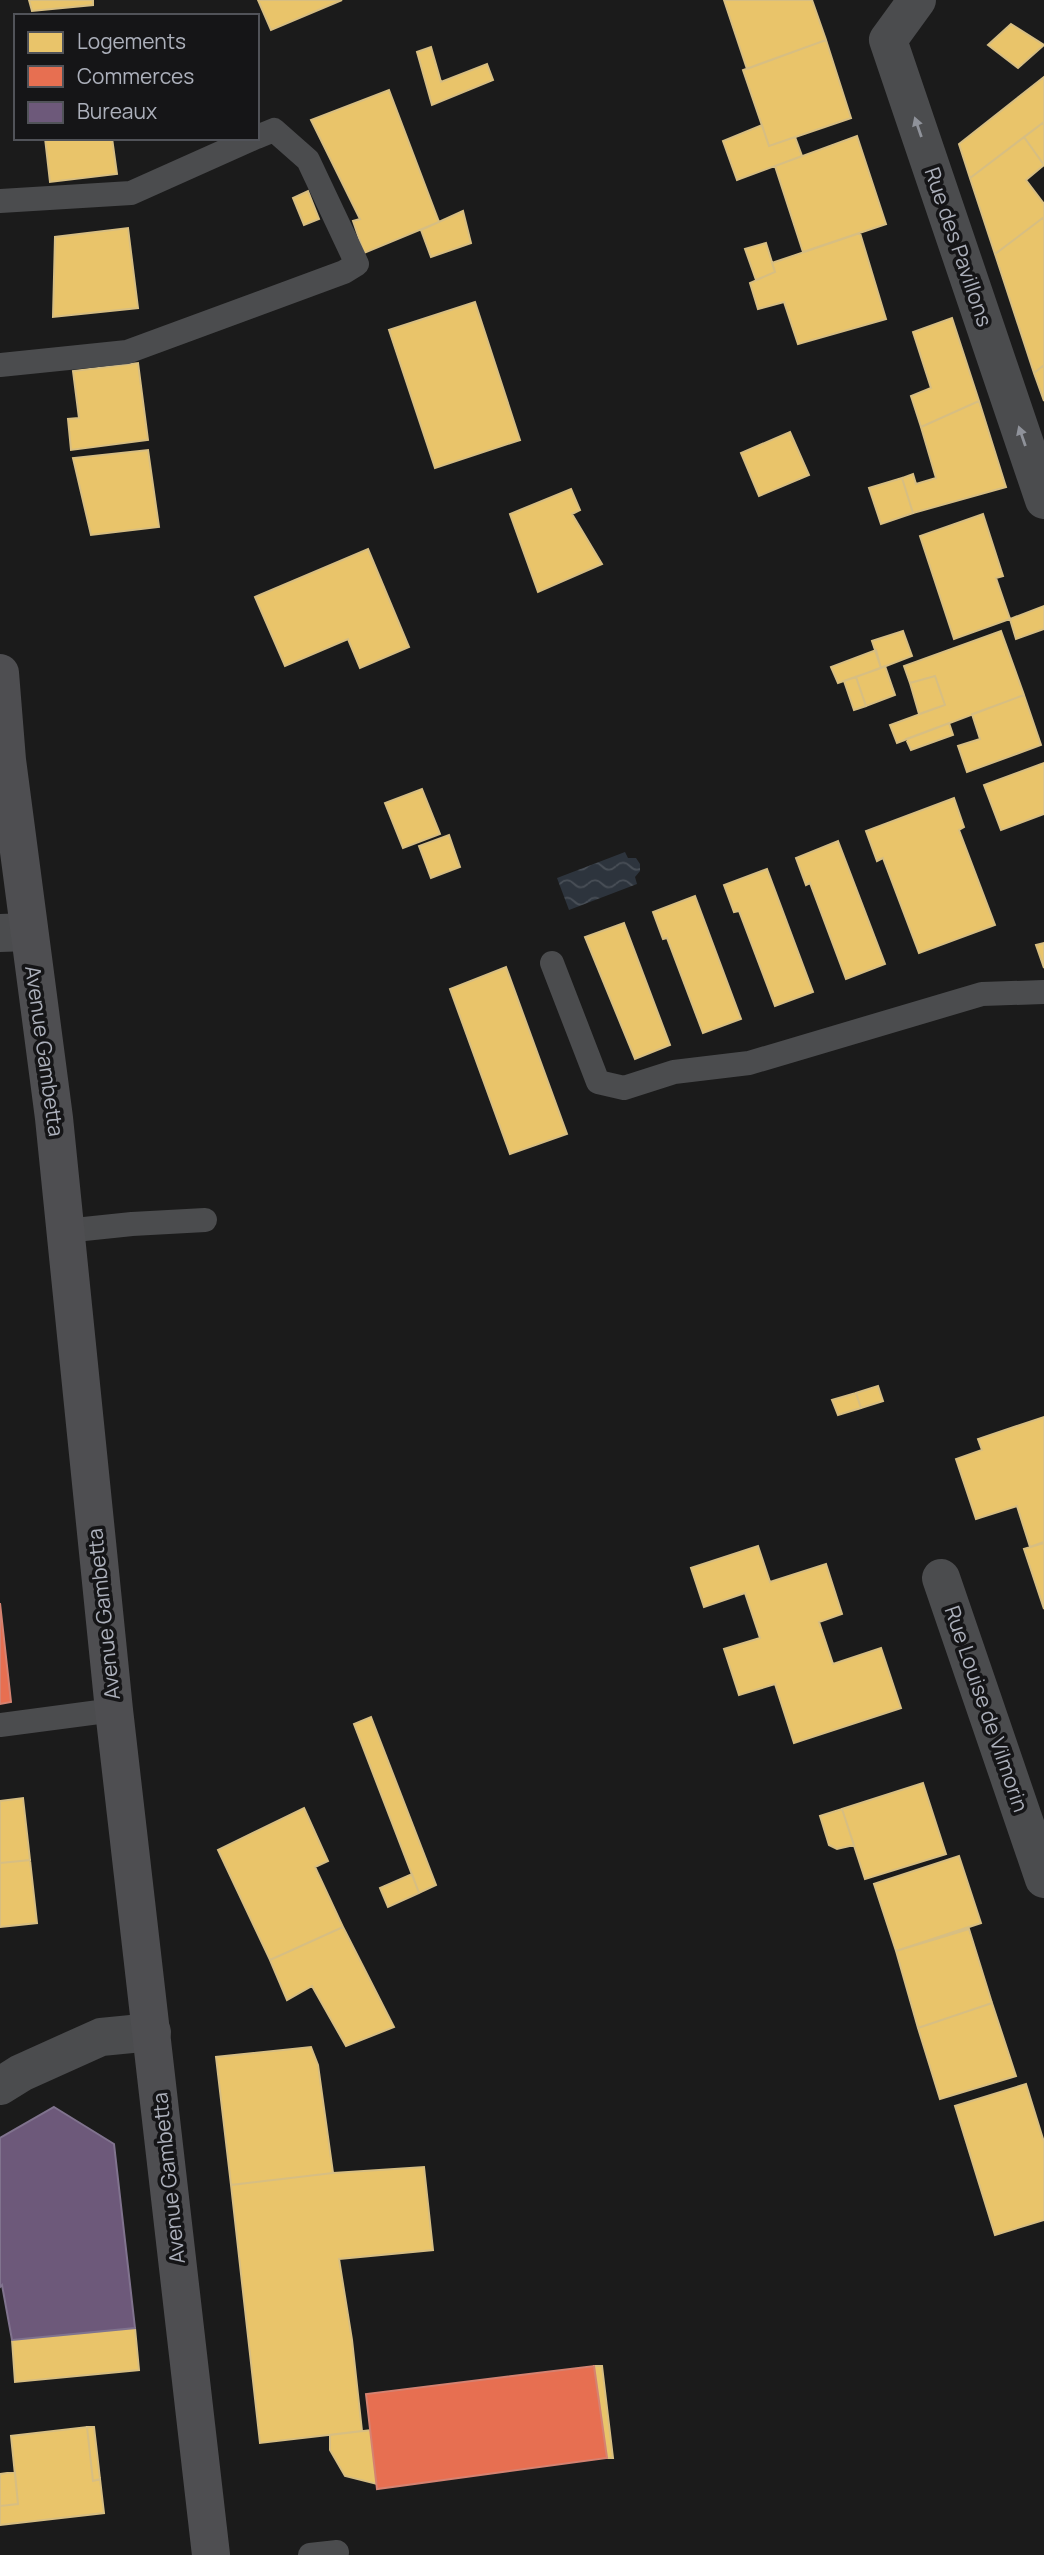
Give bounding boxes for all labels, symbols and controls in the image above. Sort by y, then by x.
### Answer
legend [14,14,259,140]
text: Logements [77,27,186,55]
text: Commerces [77,62,194,90]
text: Bureaux [77,97,157,125]
one-way arrow [912,117,923,138]
street label: Rue des Pavillons [919,163,999,330]
one-way arrow [1016,425,1027,446]
street label: Avenue Gambetta [19,964,71,1138]
street label: Avenue Gambetta [80,1527,126,1701]
street label: Rue Louise de Vilmorin [938,1602,1035,1815]
street label: Avenue Gambetta [145,2091,191,2265]

